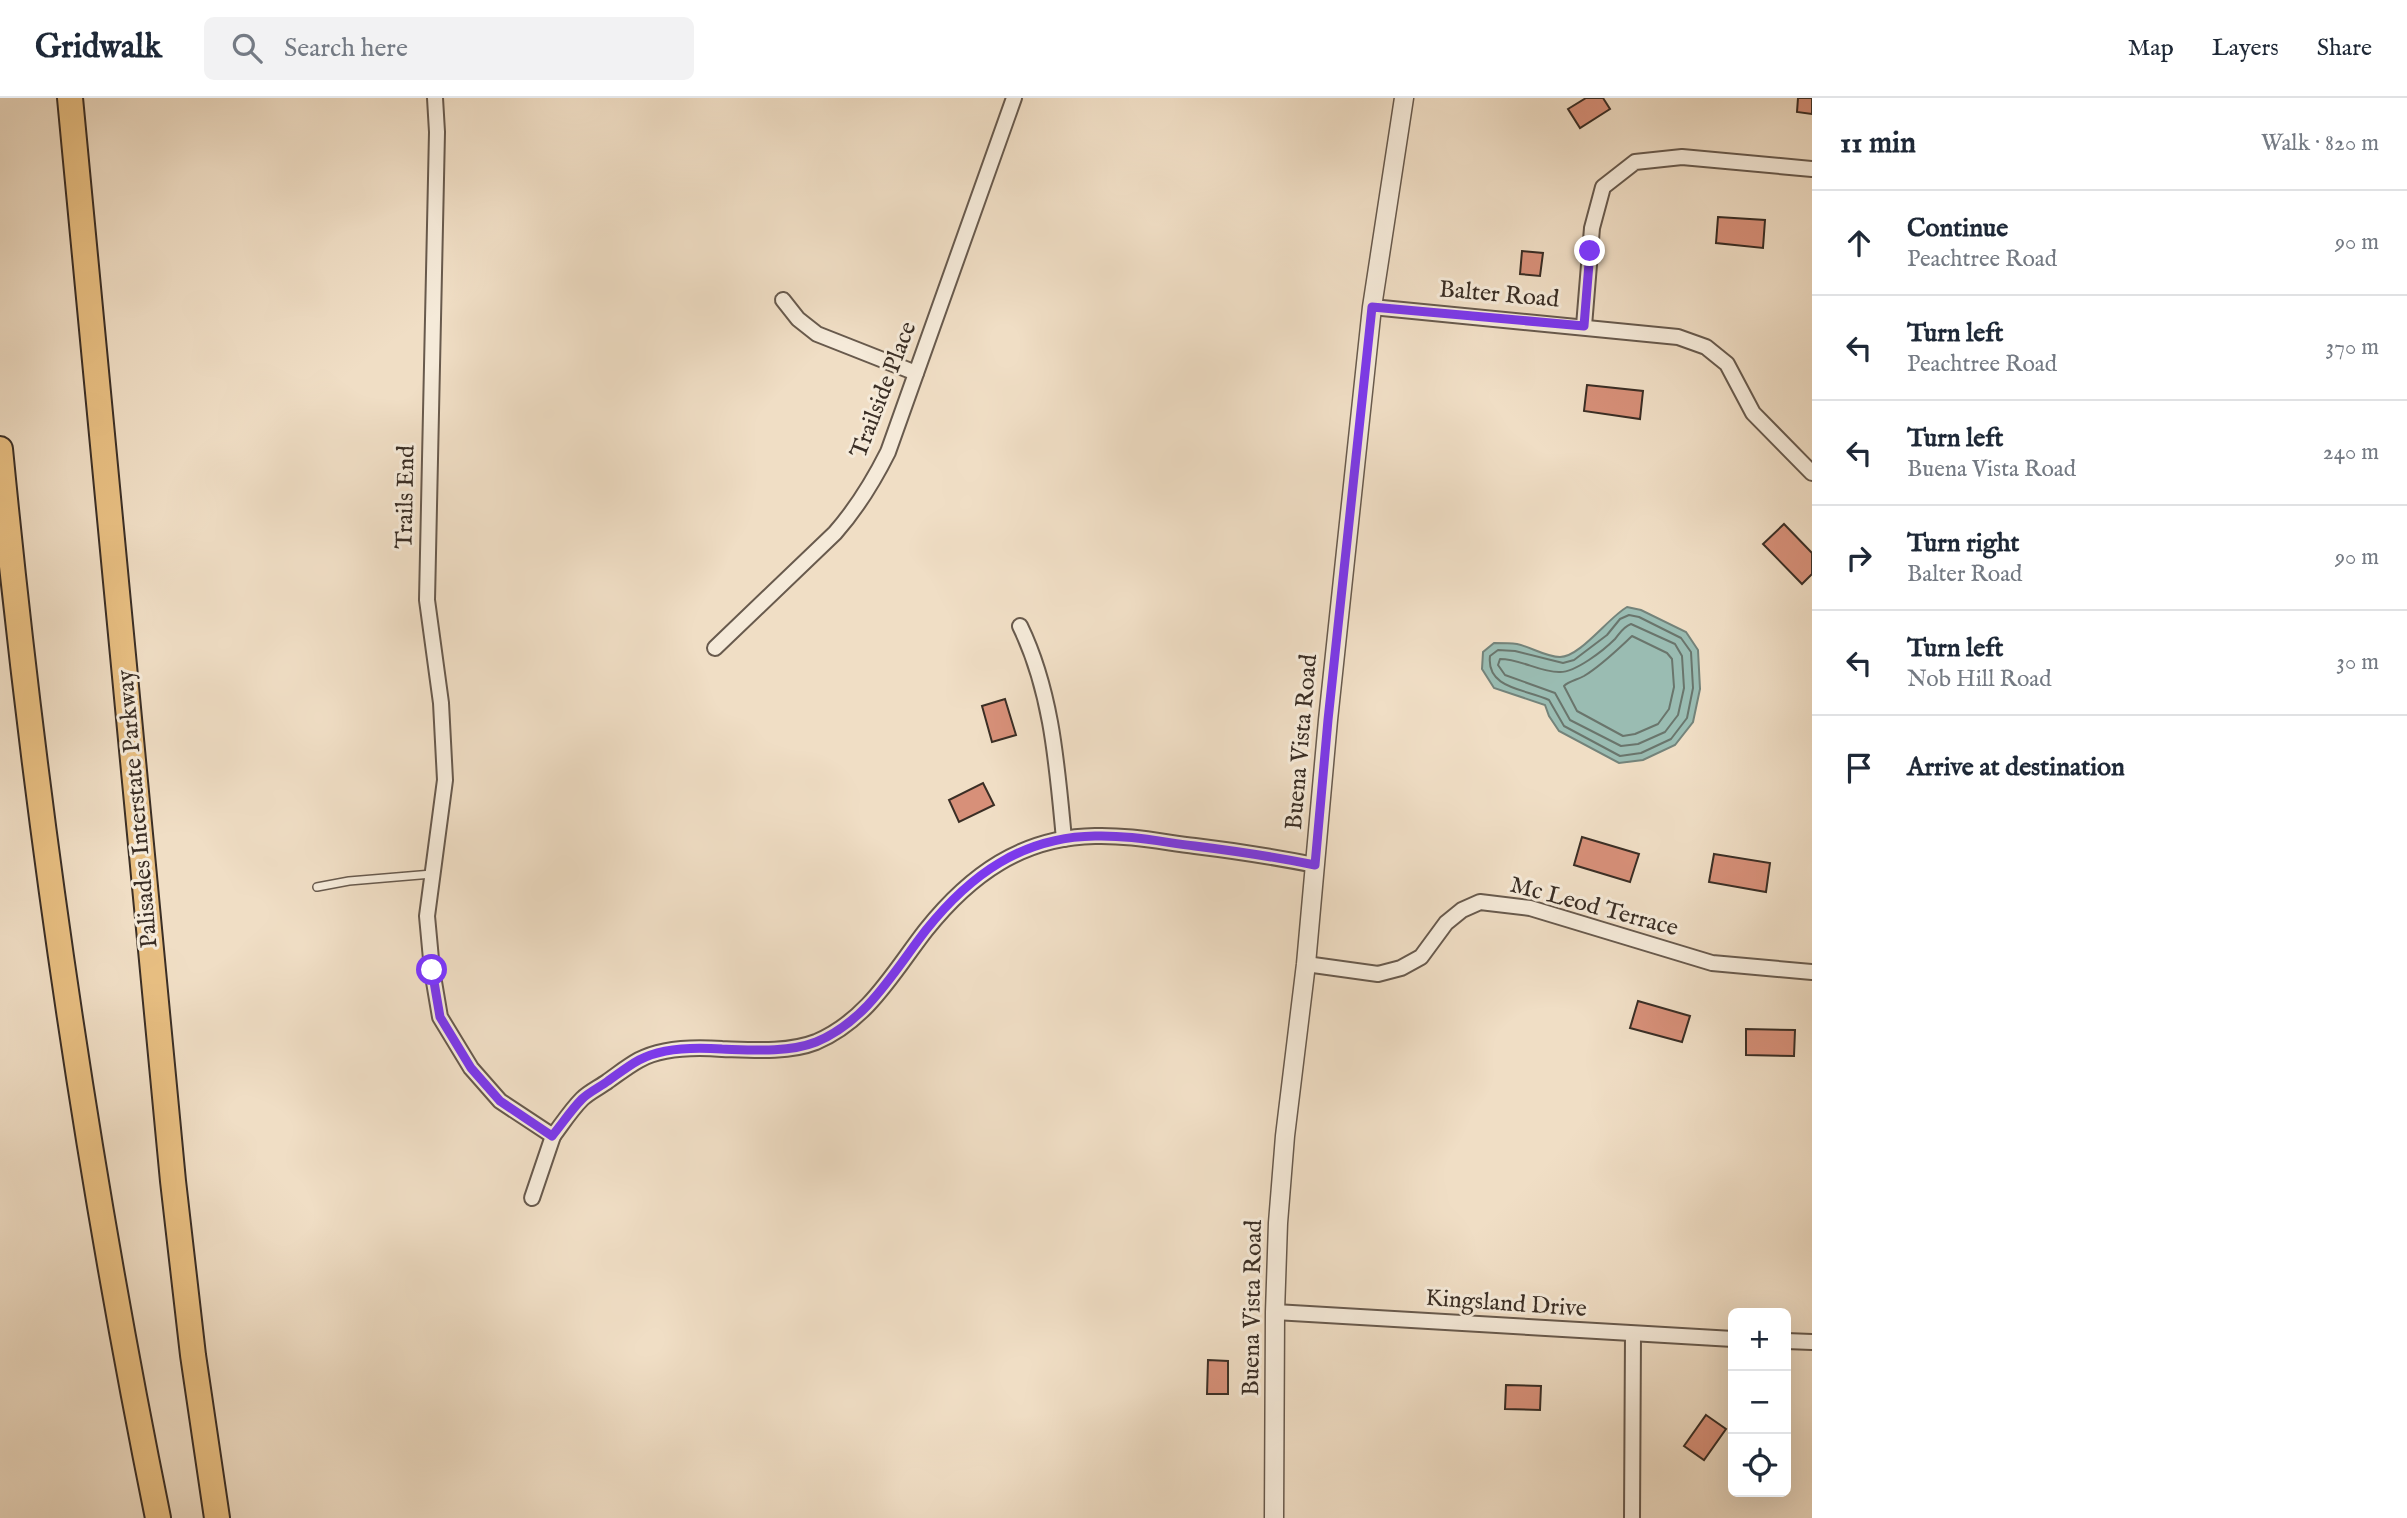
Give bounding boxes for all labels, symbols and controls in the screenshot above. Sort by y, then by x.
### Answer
search box [204,17,694,80]
text: Gridwalk [35,27,162,69]
icon: search [228,29,266,67]
text: Search here [284,32,408,65]
text: Map [2128,33,2174,64]
text: Layers [2212,33,2279,64]
text: Share [2317,33,2372,64]
text: 11 min [1840,125,1916,163]
text: Walk · 820 m [2261,129,2379,158]
text: Continue [1907,212,2008,245]
icon: ahead [1840,224,1878,262]
text: 90 m [2335,228,2379,257]
route end [1574,235,1605,266]
text: Peachtree Road [1907,245,2057,274]
street label: Balter Road [1438,274,1561,316]
street label: Trailside Place [844,317,924,463]
text: Turn left [1907,317,2004,350]
icon: left [1840,329,1878,367]
text: 370 m [2326,333,2379,362]
text: Peachtree Road [1907,350,2057,379]
text: Turn left [1907,422,2004,455]
icon: left [1840,434,1878,472]
text: 240 m [2323,438,2379,467]
street label: Trails End [390,445,422,549]
text: Buena Vista Road [1907,455,2076,484]
text: Turn right [1907,527,2020,560]
icon: right [1840,539,1878,577]
text: 90 m [2335,543,2379,572]
text: Balter Road [1907,560,2022,589]
text: Turn left [1907,632,2004,665]
icon: left [1840,644,1878,682]
text: 30 m [2336,648,2379,677]
street label: Buena Vista Road [1279,653,1325,831]
text: Nob Hill Road [1907,665,2051,694]
street label: Palisades Interstate Parkway [110,668,166,949]
icon: arrive [1840,749,1878,787]
text: Arrive at destination [1907,751,2125,784]
street label: Mc Leod Terrace [1506,870,1682,944]
route start [416,954,447,985]
street label: Buena Vista Road [1236,1219,1270,1396]
street label: Kingsland Drive [1424,1283,1588,1325]
map controls [1728,1308,1791,1497]
button: + [1728,1308,1791,1371]
button: − [1728,1371,1791,1434]
button: locate [1728,1434,1791,1497]

